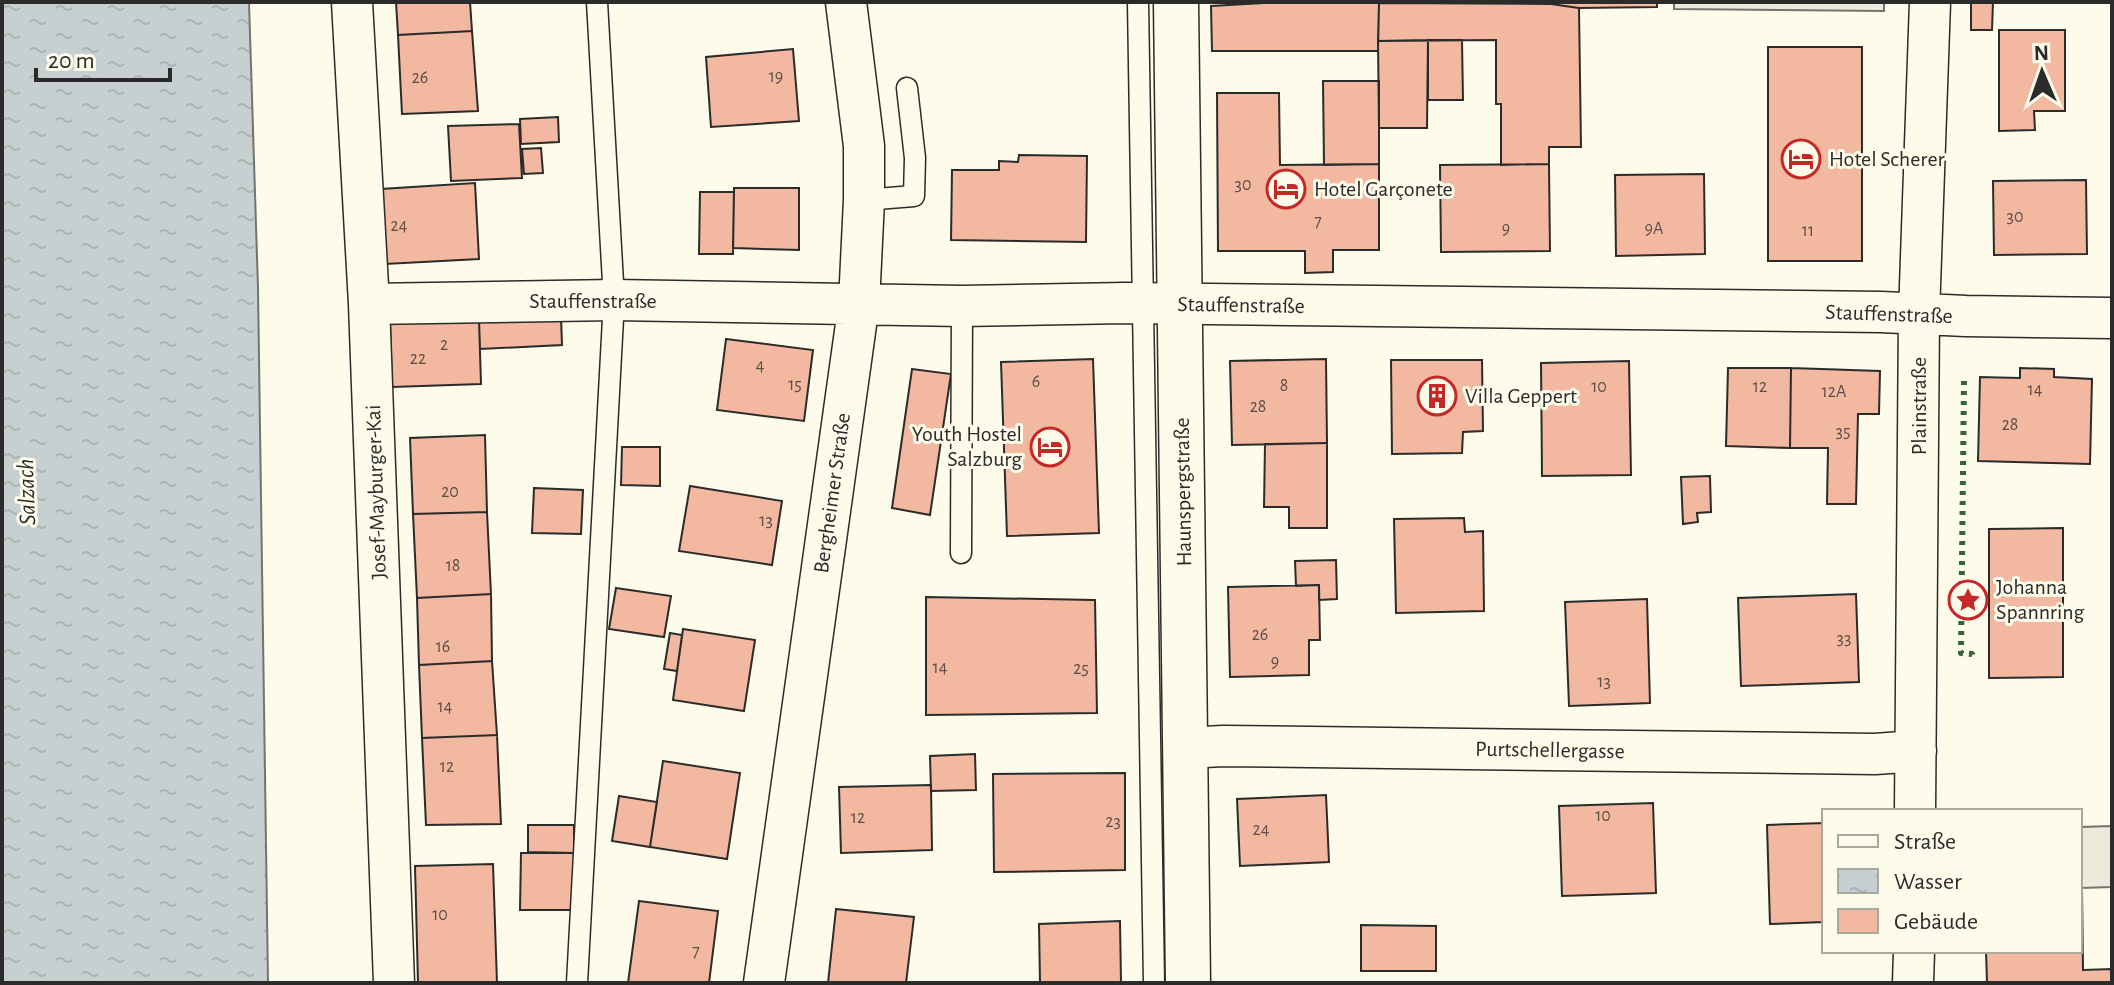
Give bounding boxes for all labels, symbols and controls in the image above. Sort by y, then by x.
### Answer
scale bar [36,32,170,82]
north arrow [2002,32,2082,112]
text: N [2033,42,2049,64]
text: 20 m [48,49,95,73]
house number: 19 [769,68,783,86]
house number: 26 [412,69,428,87]
hotel icon: Hotel Scherer [1780,138,1822,180]
place label: Hotel Scherer [1829,148,1945,170]
hotel icon: Hotel Garçonete [1265,168,1307,210]
house number: 30 [1235,176,1251,194]
place label: Hotel Garçonete [1314,178,1453,200]
house number: 30 [2007,208,2023,226]
house number: 7 [1314,213,1322,231]
house number: 24 [391,217,408,235]
house number: 9 [1502,220,1510,238]
house number: 9A [1645,220,1664,238]
house number: 11 [1802,222,1814,240]
street label: Stauffenstraße [529,290,657,312]
street label: Stauffenstraße [1177,293,1305,317]
street label: Stauffenstraße [1825,301,1953,327]
house number: 2 [440,336,448,354]
house number: 22 [410,350,426,368]
house number: 4 [756,357,765,375]
street label: Plainstraße [1908,357,1930,455]
house number: 6 [1032,373,1040,391]
building icon: Villa Geppert [1416,375,1458,417]
house number: 15 [788,376,802,394]
house number: 8 [1280,377,1288,395]
house number: 10 [1591,378,1607,396]
house number: 12 [1753,378,1767,396]
house number: 14 [2028,381,2043,399]
house number: 12A [1822,383,1847,401]
place label: Villa Geppert [1465,385,1577,407]
house number: 28 [1250,398,1266,416]
street label: Josef-Mayburger-Kai [362,404,390,580]
street label: Bergheimer Straße [810,411,854,575]
house number: 28 [2002,416,2018,434]
street label: Haunspergstraße [1171,417,1195,567]
place label: Youth Hostel Salzburg [912,423,1022,470]
house number: 35 [1836,423,1850,441]
hotel icon: Youth Hostel Salzburg [1029,426,1071,468]
water label: Salzach [14,458,40,526]
house number: 20 [441,483,459,501]
house number: 13 [759,512,773,530]
house number: 18 [446,557,460,575]
place label: Johanna Spannring [1996,576,2085,623]
place icon: Johanna Spannring [1947,579,1989,621]
house number: 26 [1252,626,1268,644]
house number: 33 [1837,630,1851,648]
house number: 16 [436,638,450,656]
house number: 9 [1271,653,1279,671]
house number: 14 [933,659,948,677]
house number: 25 [1073,660,1089,678]
house number: 13 [1597,673,1611,691]
house number: 14 [438,698,453,716]
street label: Purtschellergasse [1475,738,1625,762]
house number: 12 [440,758,454,776]
house number: 10 [1595,807,1611,825]
house number: 12 [851,809,865,827]
legend [1822,809,2082,953]
house number: 23 [1105,813,1121,831]
house number: 24 [1253,821,1270,839]
text: Straße [1894,830,1956,854]
text: Wasser [1894,870,1962,894]
house number: 10 [432,906,448,924]
text: Gebäude [1894,910,1978,934]
house number: 7 [692,943,700,961]

